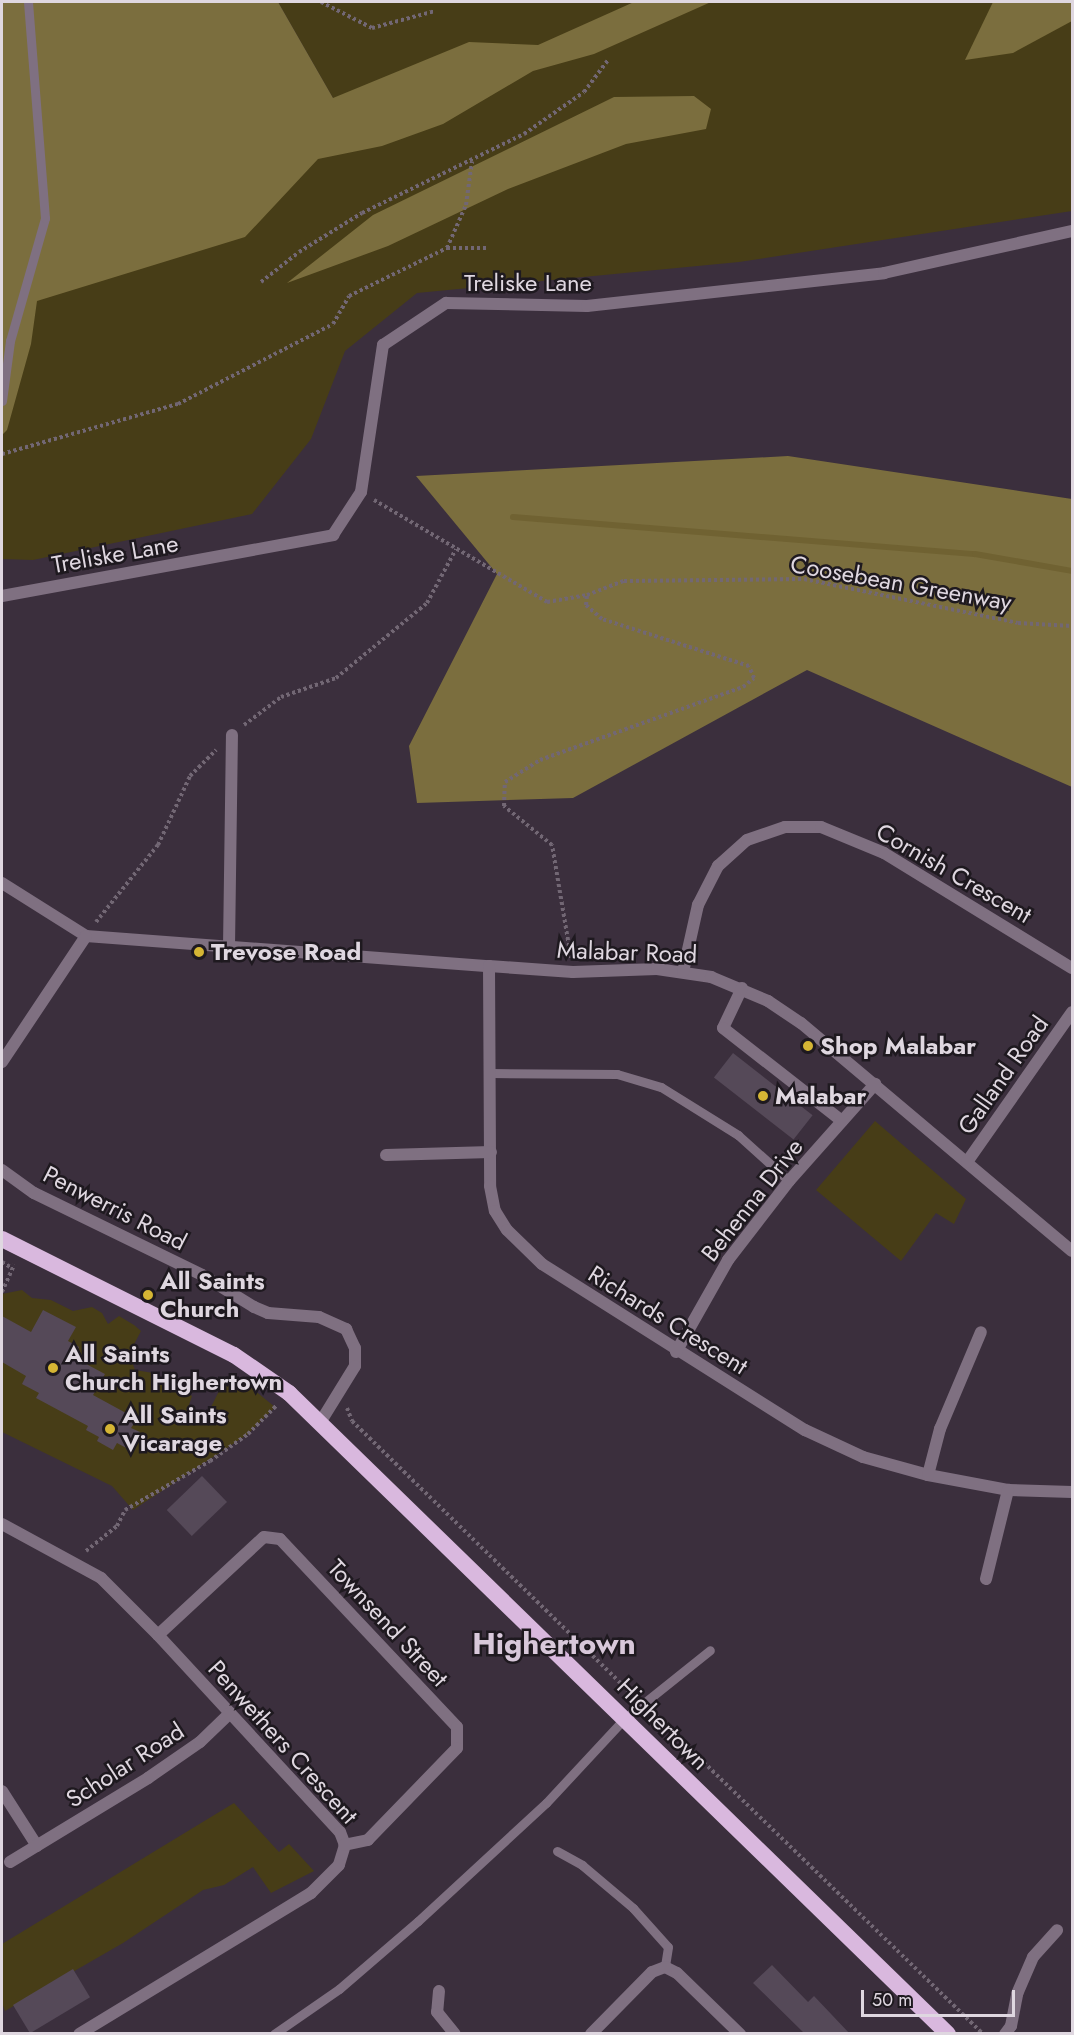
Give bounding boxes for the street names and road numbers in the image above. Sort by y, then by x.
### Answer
street label: Treliske Lane [464,269,592,297]
street label: Treliske Lane [49,529,181,579]
street label: Coosebean Greenway [788,549,1014,617]
street label: Cornish Crescent [871,817,1037,929]
street label: Malabar Road [556,935,698,969]
street label: Galland Road [952,1010,1054,1140]
street label: Behenna Drive [695,1133,809,1267]
street label: Penwerris Road [39,1160,191,1256]
street label: Richards Crescent [583,1259,753,1381]
street label: Townsend Street [322,1554,454,1692]
street label: Penwethers Crescent [202,1654,364,1830]
street label: Highertown [611,1672,715,1776]
street label: Scholar Road [61,1716,189,1814]

